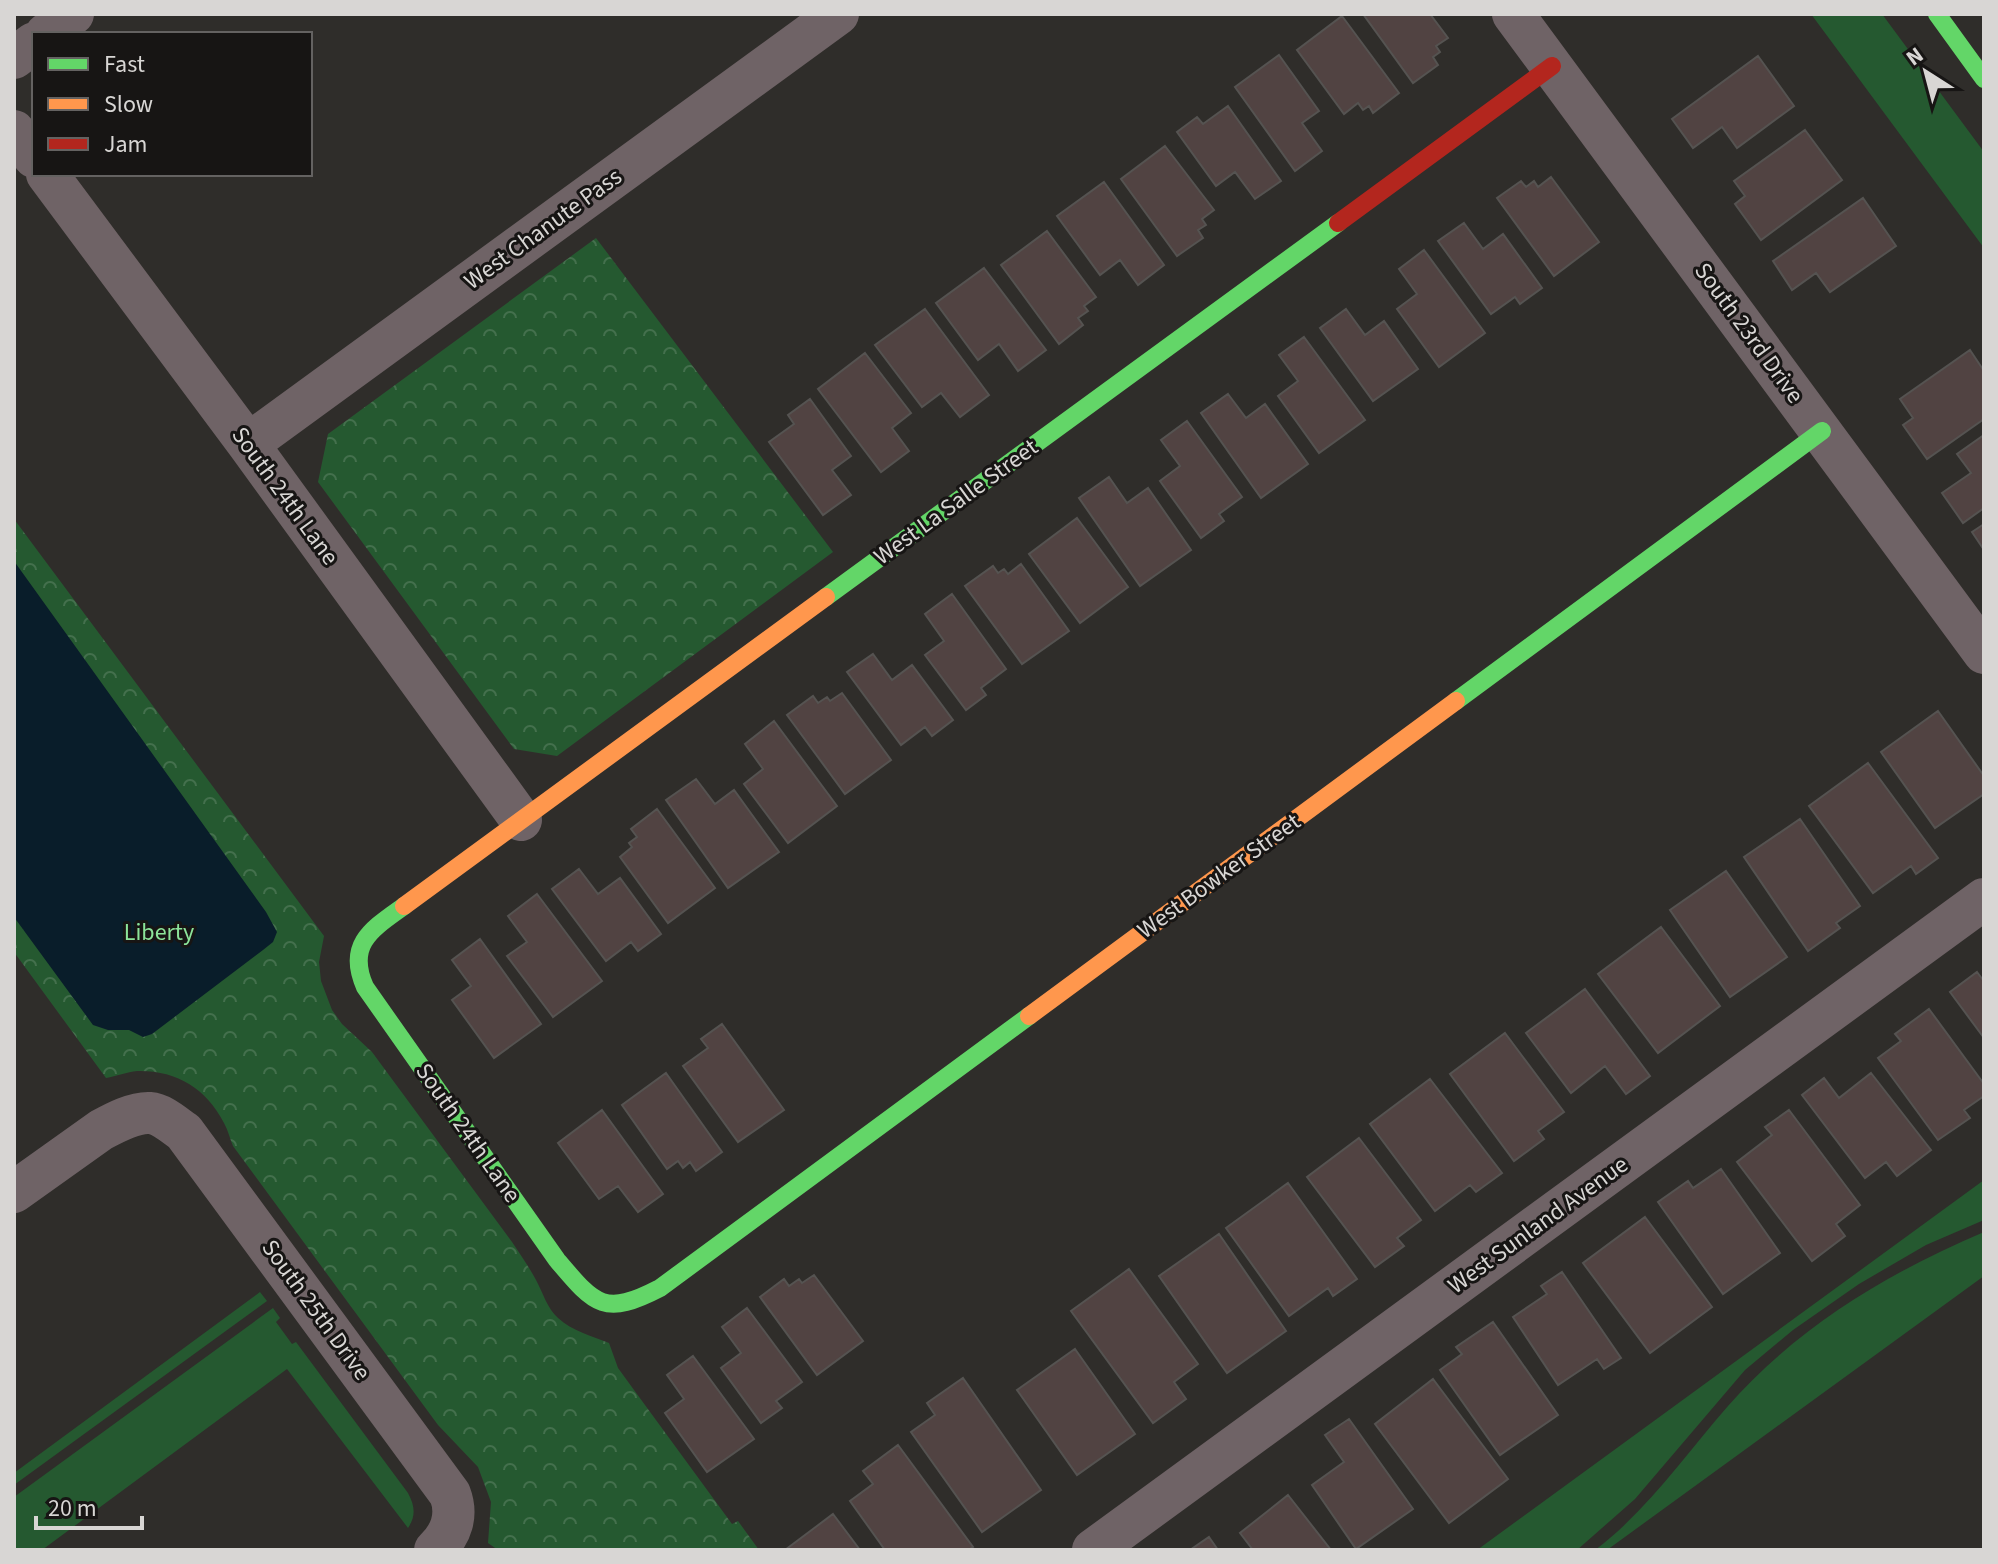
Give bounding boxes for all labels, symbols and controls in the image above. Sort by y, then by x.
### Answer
legend [32,32,312,176]
north arrow [1886,32,1966,112]
text: N [1900,39,1930,74]
text: Fast [104,47,145,82]
text: Slow [104,87,153,122]
text: Jam [104,127,148,162]
street label: West Chanute Pass [457,160,629,298]
street label: South 23rd Drive [1686,255,1812,411]
street label: South 24th Lane [223,420,347,572]
street label: West La Salle Street [867,430,1045,574]
street label: West Bowker Street [1130,805,1308,947]
park label: Liberty [124,915,194,950]
street label: South 24th Lane [407,1056,529,1210]
street label: West Sunland Avenue [1440,1147,1636,1303]
street label: South 25th Drive [253,1232,379,1388]
scale bar [36,1480,142,1530]
text: 20 m [48,1491,97,1526]

